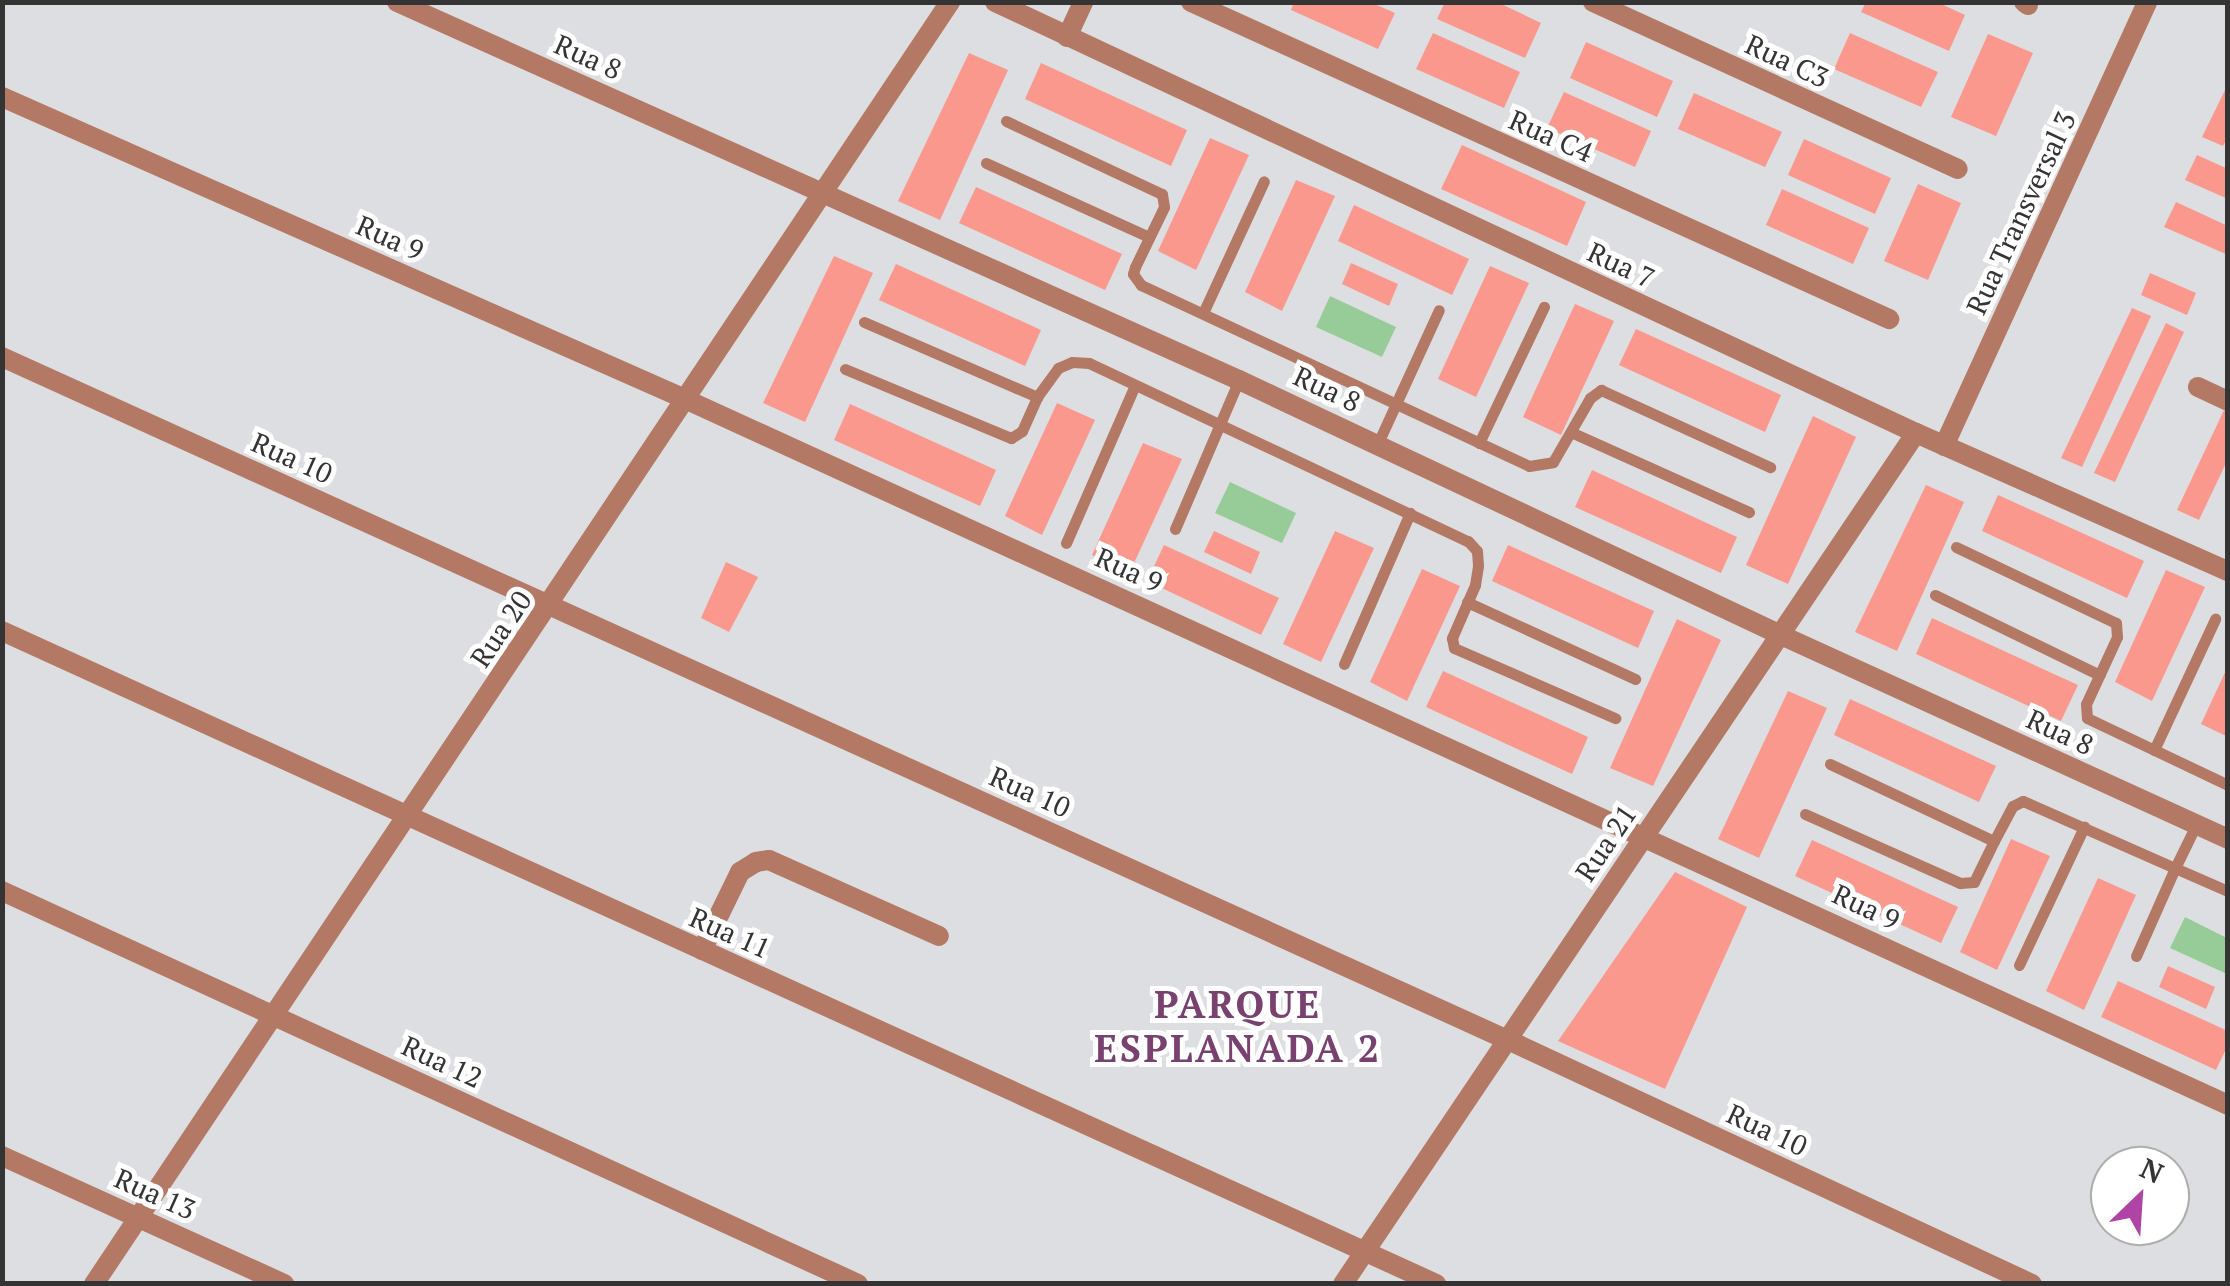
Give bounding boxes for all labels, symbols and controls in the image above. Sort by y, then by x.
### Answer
street label: Rua 8 [549,27,627,87]
street label: Rua C3 [1740,27,1834,95]
street label: Rua C4 [1504,103,1598,169]
street label: Rua Transversal 3 [1959,106,2083,320]
street label: Rua 9 [351,208,429,268]
street label: Rua 7 [1582,235,1660,295]
street label: Rua 8 [1288,359,1366,419]
street label: Rua 10 [246,425,338,491]
street label: Rua 9 [1090,540,1168,600]
street label: Rua 20 [463,584,539,674]
street label: Rua 8 [2021,702,2099,762]
street label: Rua 10 [984,759,1076,825]
street label: Rua 21 [1568,798,1644,888]
street label: Rua 9 [1827,877,1905,937]
street label: Rua 11 [684,900,776,966]
district label: PARQUE ESPLANADA 2 [1094,982,1382,1072]
street label: Rua 12 [397,1029,487,1095]
street label: Rua 10 [1722,1097,1812,1163]
north arrow [2090,1146,2190,1246]
text: N [2135,1149,2169,1191]
street label: Rua 13 [109,1161,201,1227]

